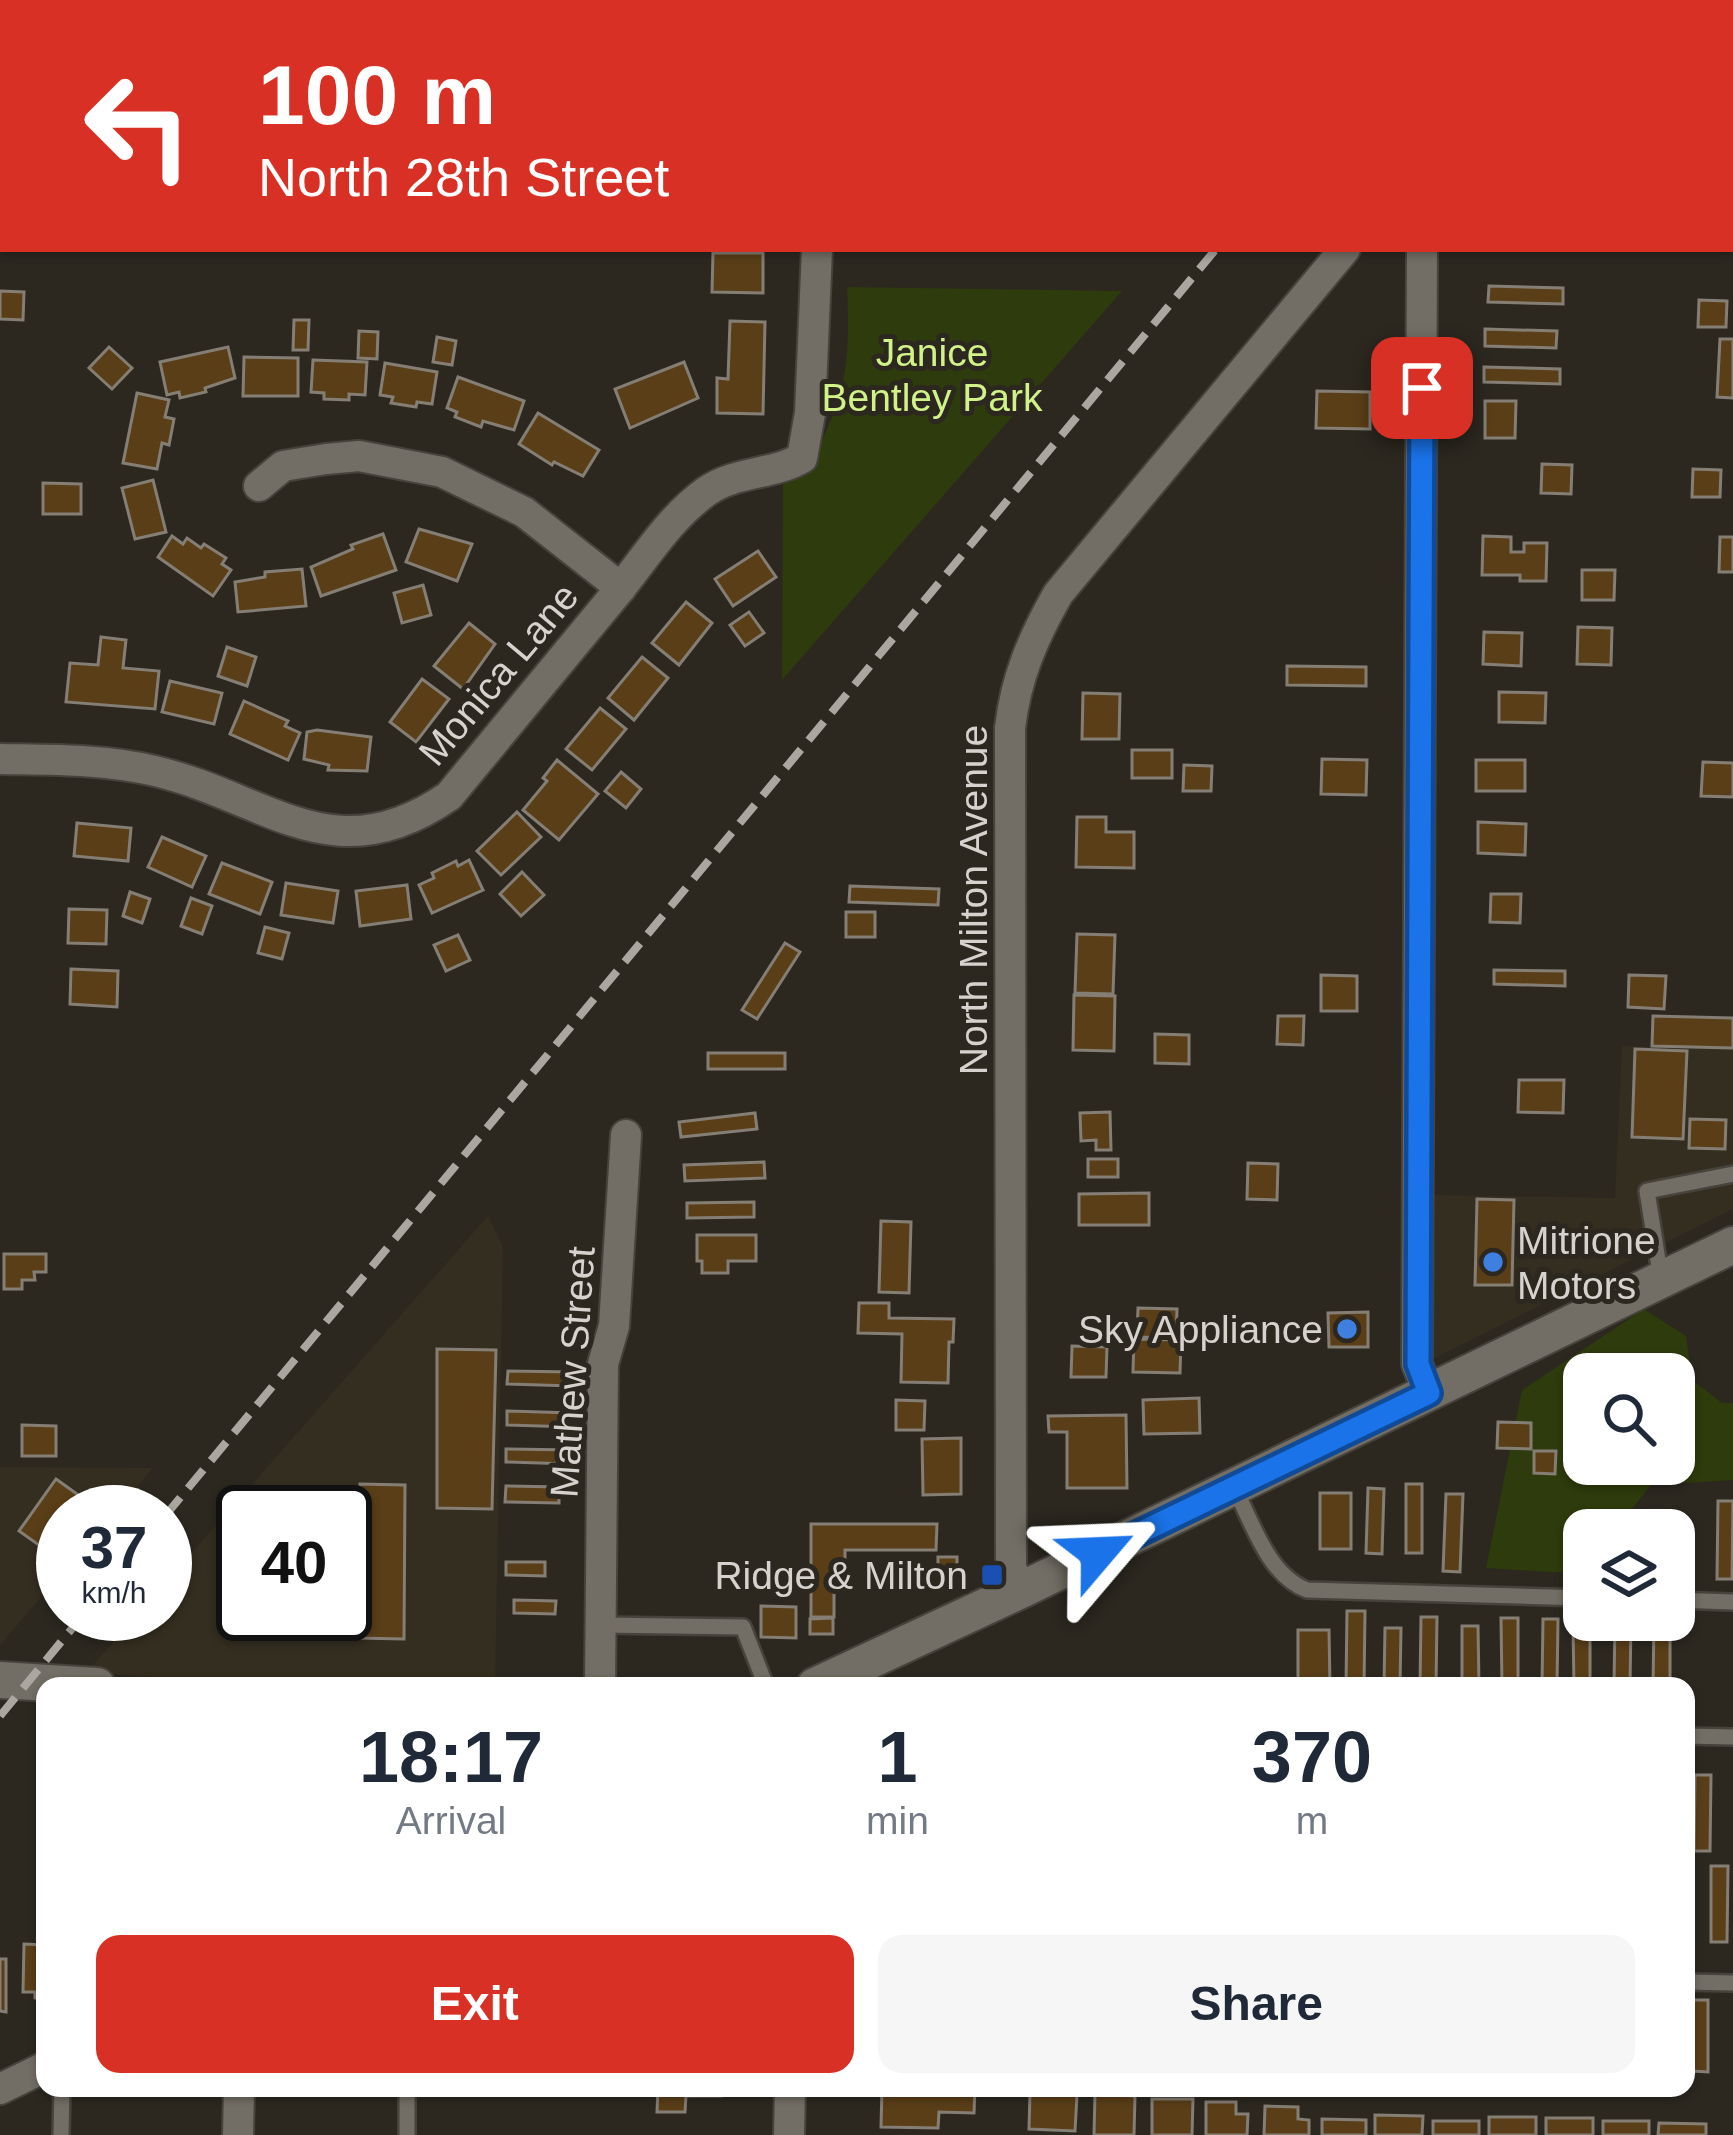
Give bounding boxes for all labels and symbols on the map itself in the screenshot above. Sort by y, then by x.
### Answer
park label: Janice Bentley Park [821,331,1043,419]
pin [1371,337,1473,439]
street label: Monica Lane [410,575,587,774]
street label: North Milton Avenue [952,725,995,1075]
place label: Mitrione Motors [1517,1219,1656,1307]
street label: Mathew Street [542,1245,603,1499]
marker: Mitrione Motors [1480,1249,1506,1275]
place label: Sky Appliance [1078,1308,1323,1351]
marker: Sky Appliance [1334,1316,1360,1342]
speed limit sign: 40 [216,1485,372,1641]
position arrow [1035,1490,1161,1616]
place label: Ridge & Milton [714,1554,968,1597]
marker: Ridge & Milton [979,1562,1005,1588]

